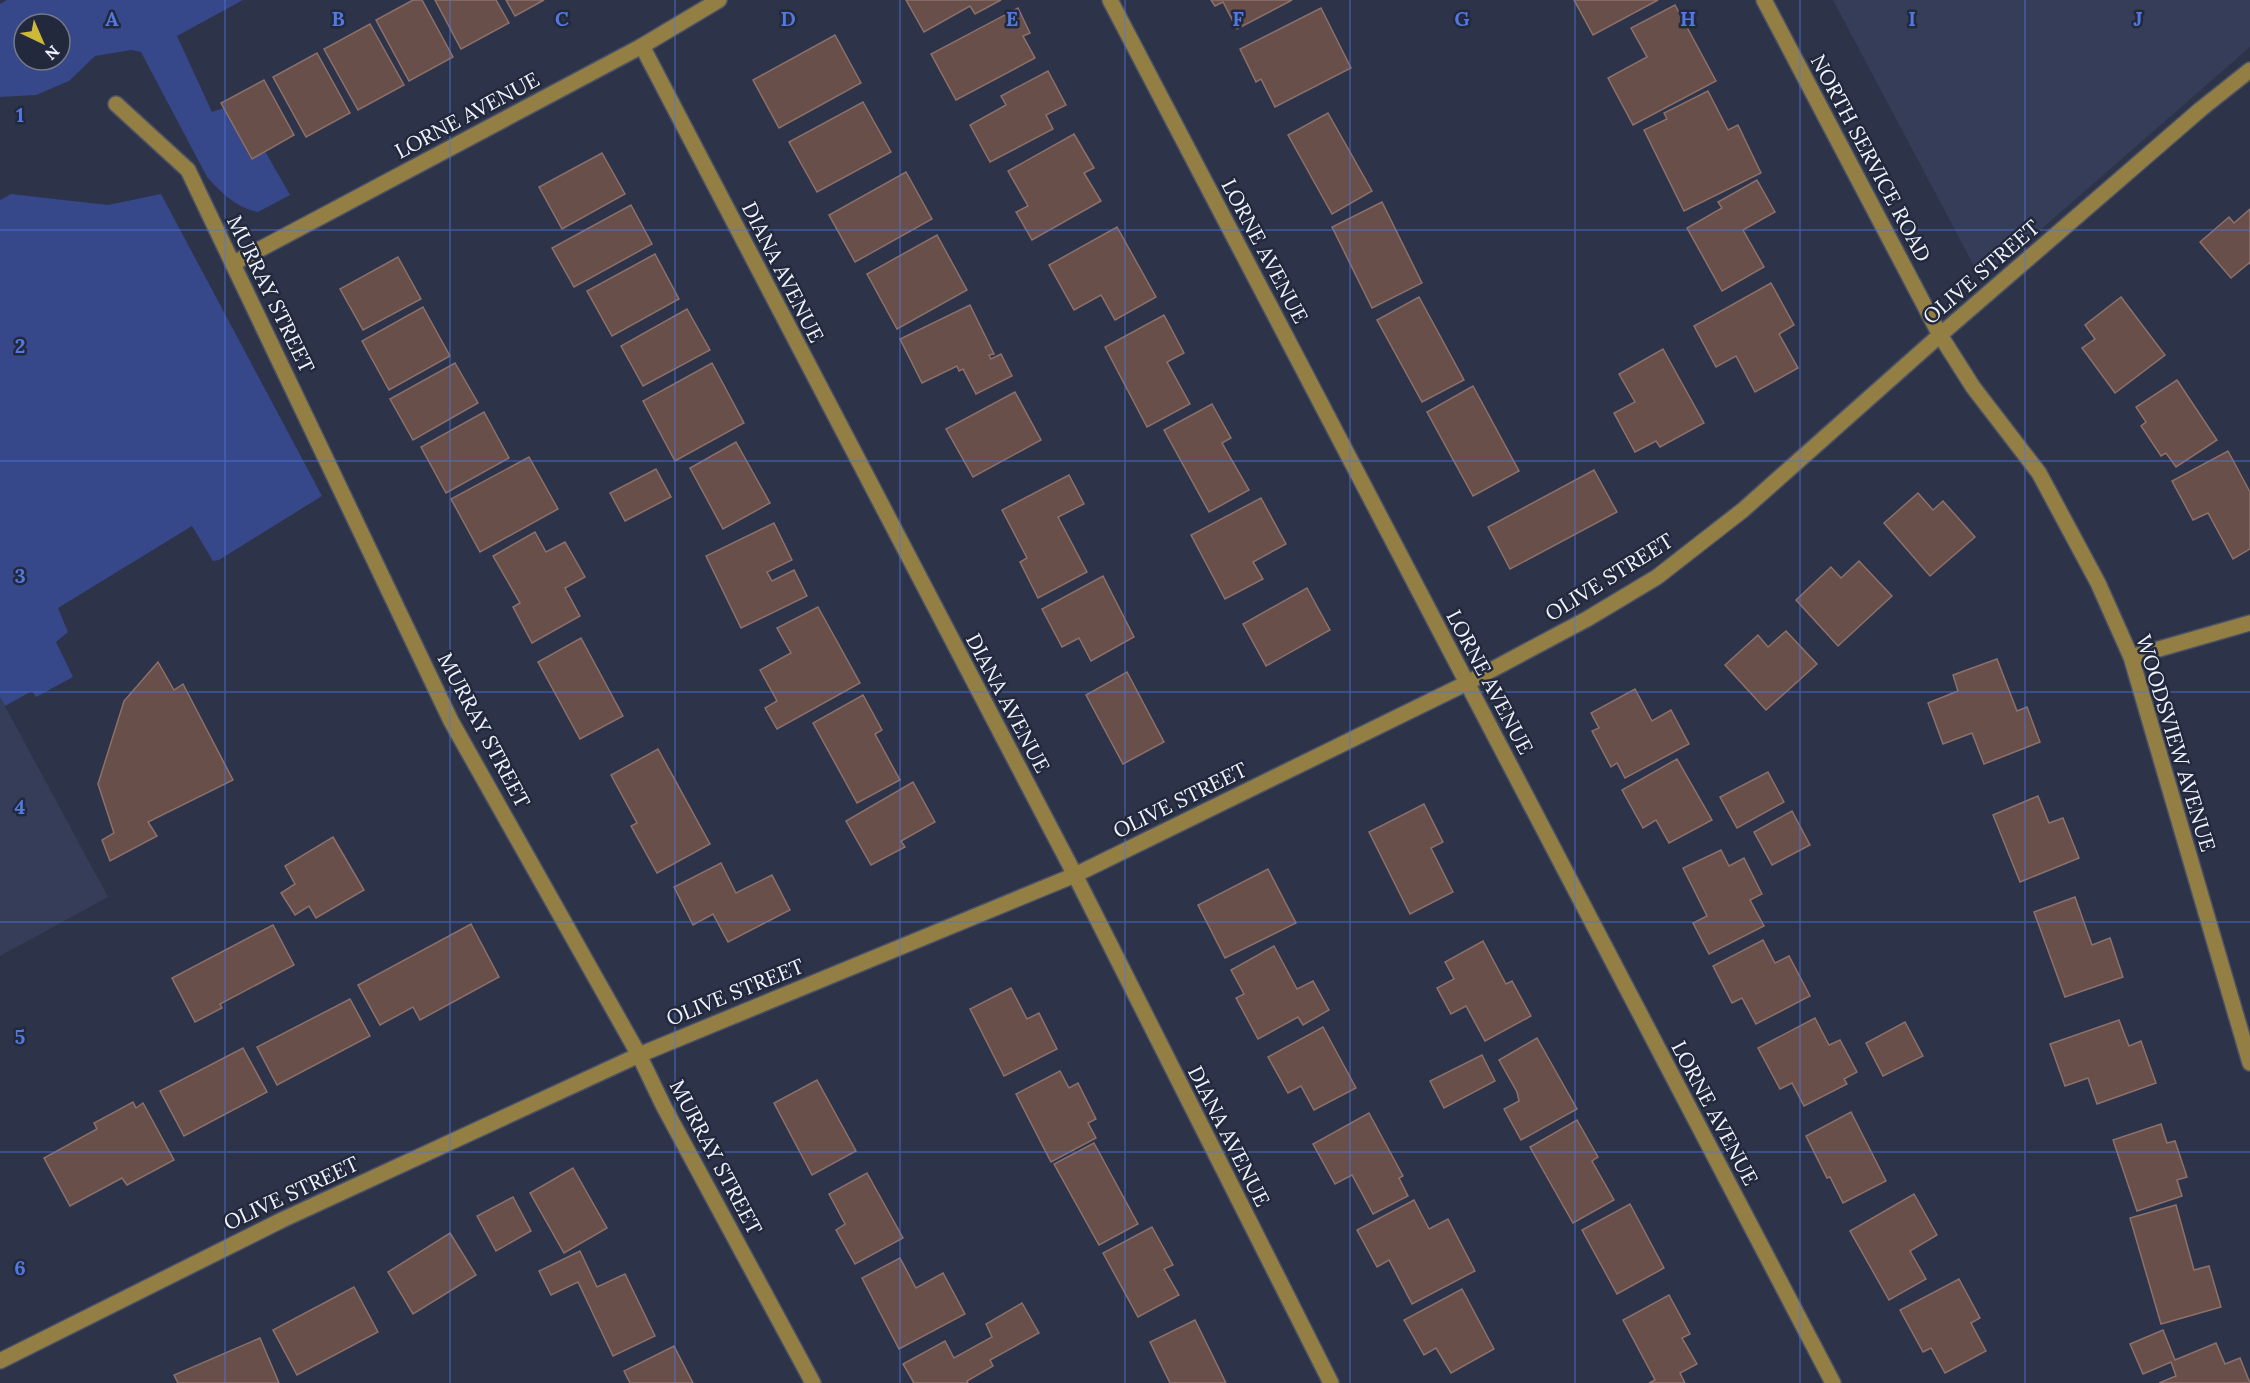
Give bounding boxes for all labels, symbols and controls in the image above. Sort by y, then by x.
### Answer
text: A [105,6,119,31]
text: B [331,6,345,31]
text: C [555,6,569,31]
text: D [780,6,796,31]
text: E [1006,6,1018,31]
text: F [1232,6,1244,31]
text: G [1454,6,1470,31]
text: H [1680,6,1696,31]
text: I [1908,6,1916,31]
text: J [2133,6,2143,31]
north arrow [12,12,72,72]
text: N [41,41,64,64]
street label: NORTH SERVICE ROAD [1805,50,1937,266]
street label: LORNE AVENUE [390,66,544,164]
text: 1 [16,102,24,127]
street label: LORNE AVENUE [1216,174,1314,328]
street label: DIANA AVENUE [736,197,830,347]
street label: MURRAY STREET [221,211,321,377]
street label: OLIVE STREET [1917,214,2045,330]
text: 2 [15,333,25,358]
street label: OLIVE STREET [1540,527,1678,627]
text: 3 [14,563,26,588]
street label: LORNE AVENUE [1441,605,1539,759]
street label: DIANA AVENUE [960,629,1056,777]
street label: WOODSVIEW AVENUE [2130,631,2222,855]
street label: MURRAY STREET [432,648,536,812]
street label: OLIVE STREET [1108,756,1252,844]
text: 4 [15,794,26,819]
street label: OLIVE STREET [662,952,808,1032]
text: 5 [15,1024,26,1049]
street label: LORNE AVENUE [1666,1036,1764,1190]
street label: DIANA AVENUE [1182,1061,1276,1211]
street label: MURRAY STREET [664,1075,768,1239]
street label: OLIVE STREET [219,1150,363,1236]
text: 6 [14,1255,26,1280]

